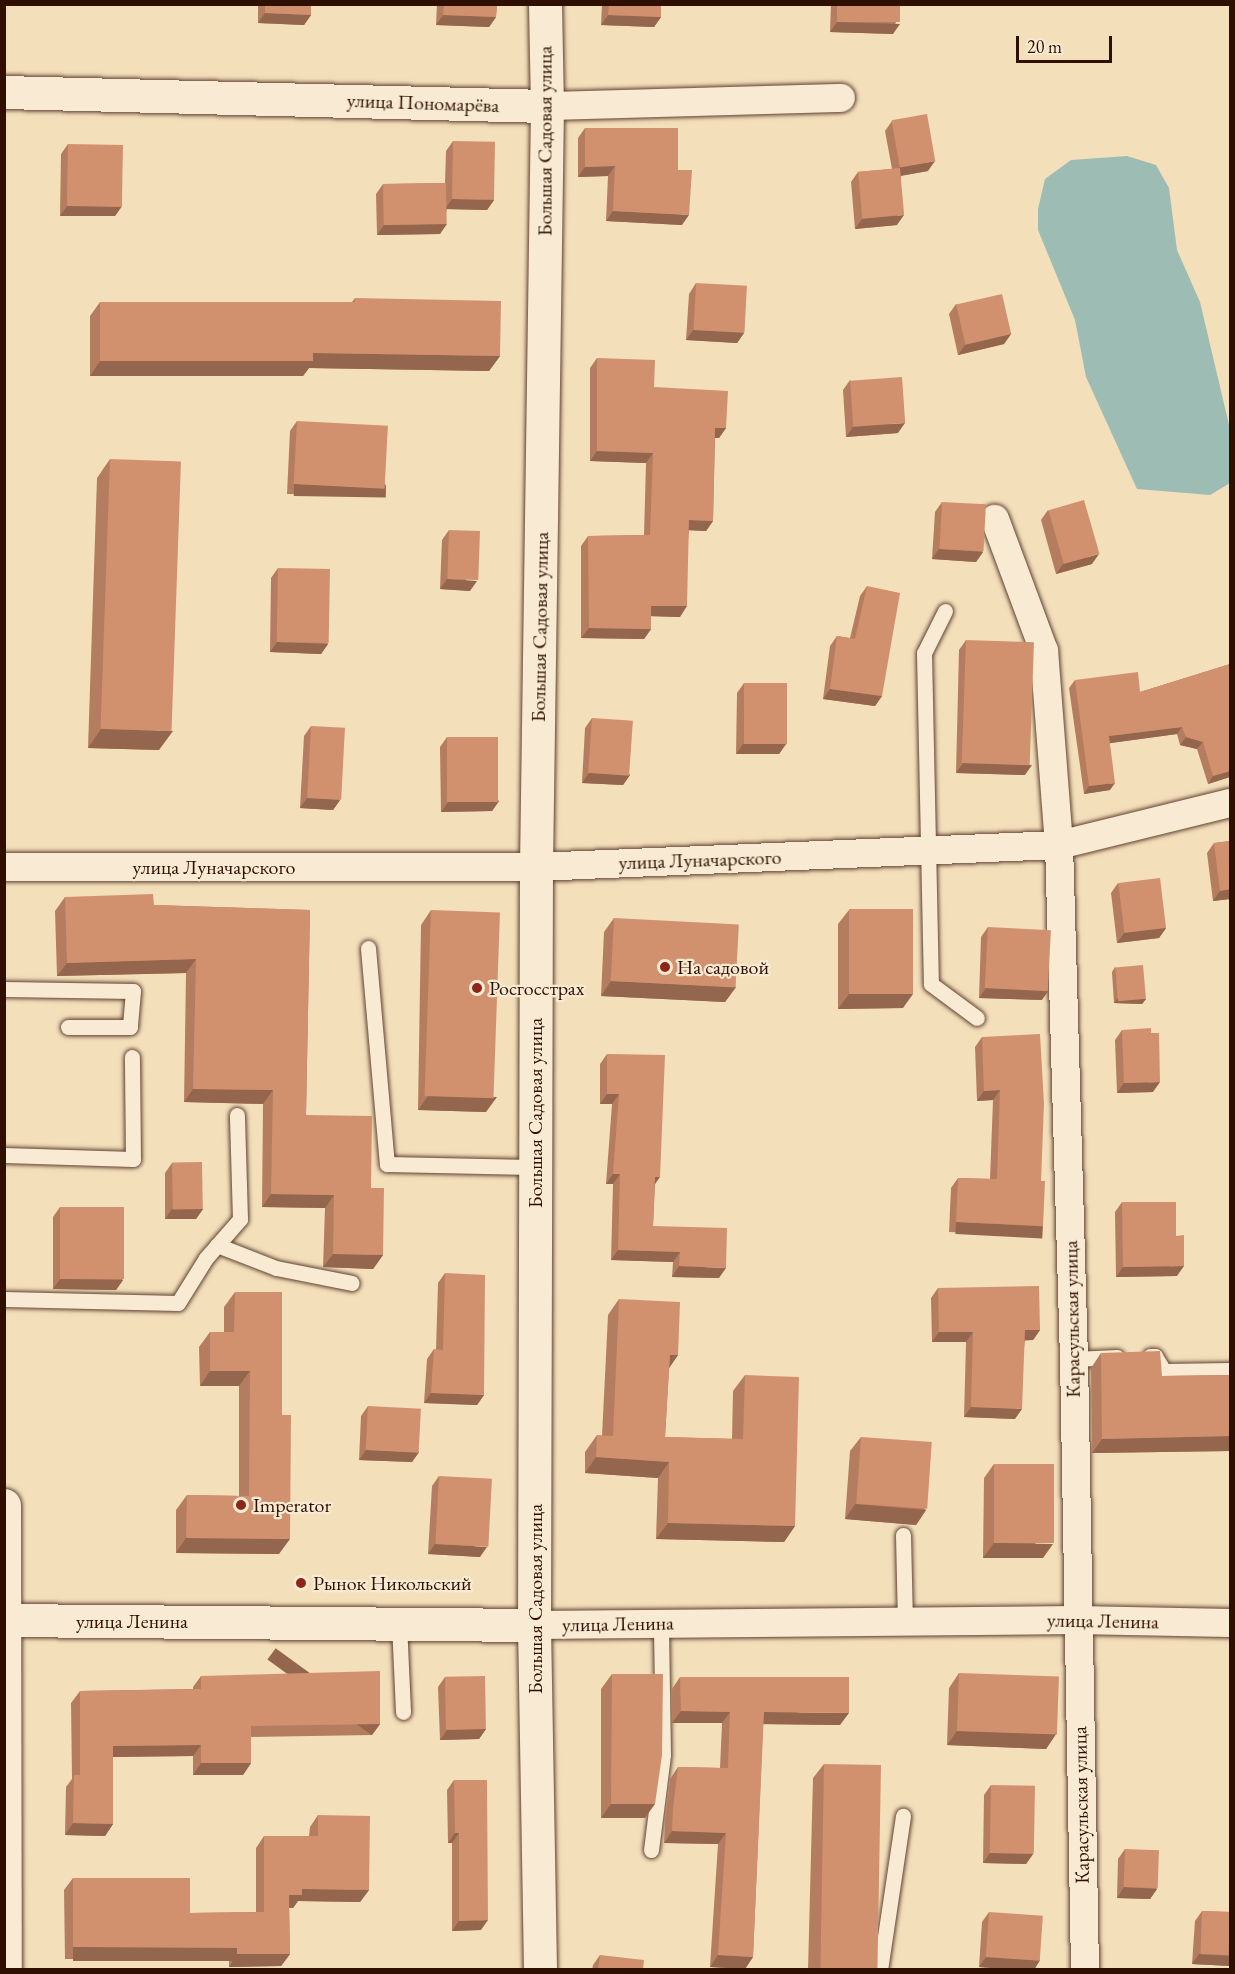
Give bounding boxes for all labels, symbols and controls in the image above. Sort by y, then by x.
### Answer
scale bar [1019,24,1115,62]
text: 20 m [1027,35,1062,58]
street label: Большая Садовая улица [533,46,557,236]
street label: улица Пономарёва [346,88,500,118]
street label: Большая Садовая улица [526,532,554,722]
street label: улица Луначарского [618,845,782,875]
street label: улица Луначарского [133,855,295,879]
place label: На садовой [677,955,769,979]
marker: На садовой [658,960,672,974]
place label: Росгосстрах [489,976,584,1000]
marker: Росгосстрах [470,981,484,995]
street label: Большая Садовая улица [523,1018,547,1208]
street label: Карасульская улица [1059,1240,1085,1398]
place label: Imperator [253,1493,331,1517]
marker: Imperator [234,1498,248,1512]
street label: Большая Садовая улица [523,1504,547,1694]
place label: Рынок Никольский [313,1571,472,1595]
marker: Рынок Никольский [294,1576,308,1590]
street label: улица Ленина [1047,1608,1159,1634]
street label: улица Ленина [76,1609,188,1633]
street label: улица Ленина [562,1611,674,1637]
street label: Карасульская улица [1068,1726,1094,1884]

